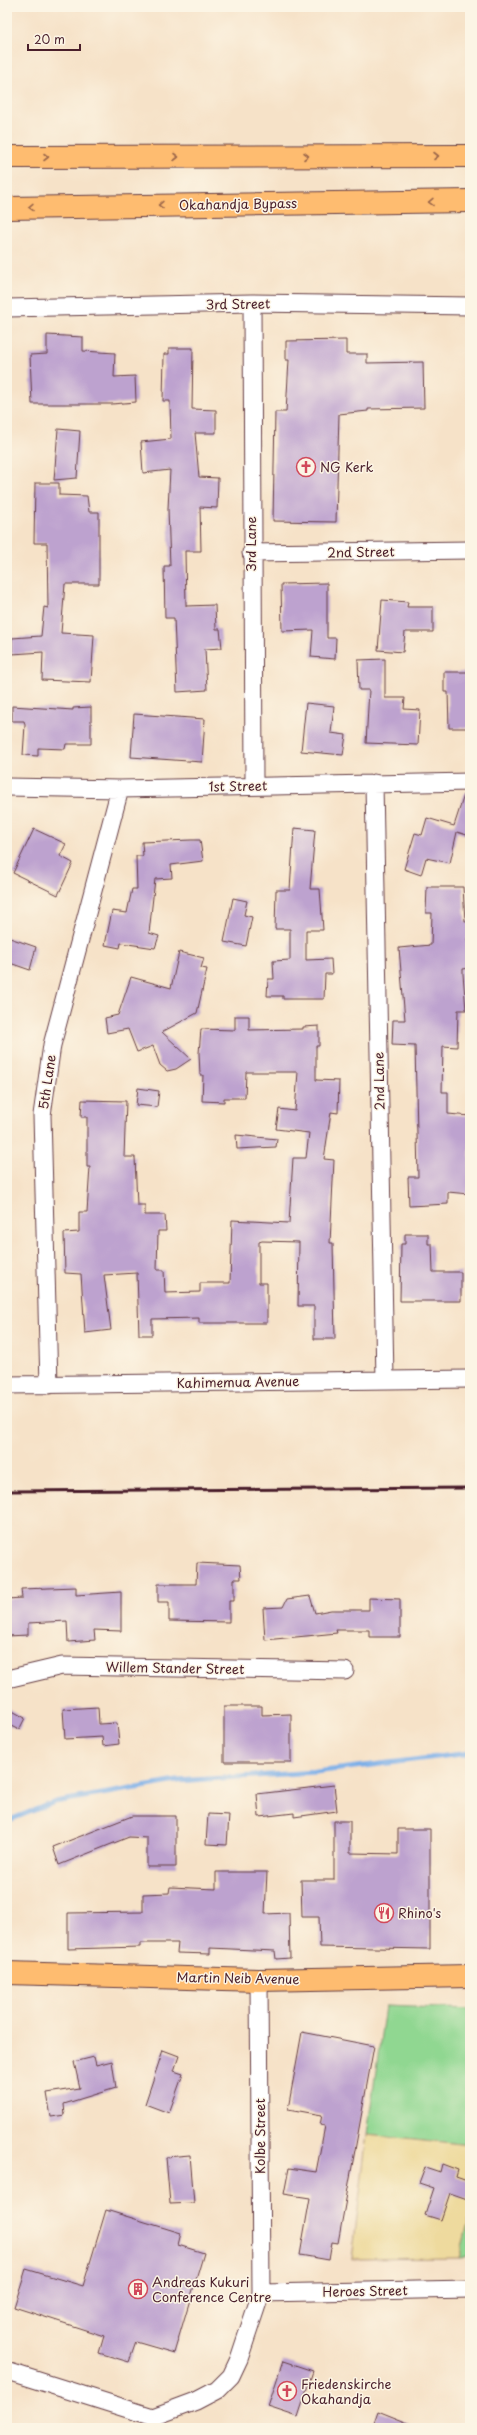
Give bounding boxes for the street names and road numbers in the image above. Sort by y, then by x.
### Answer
street label: Okahandja Bypass [179,193,297,214]
street label: 3rd Street [205,293,270,314]
street label: 3rd Lane [241,516,260,572]
street label: 2nd Street [327,541,395,562]
street label: 1st Street [209,775,267,796]
street label: 2nd Lane [368,1052,389,1110]
street label: 5th Lane [33,1053,60,1111]
street label: Kahimemua Avenue [177,1371,299,1392]
street label: Willem Stander Street [105,1657,245,1678]
street label: Martin Neib Avenue [176,1967,300,1988]
street label: Kolbe Street [250,2098,269,2174]
street label: Heroes Street [322,2280,408,2301]

